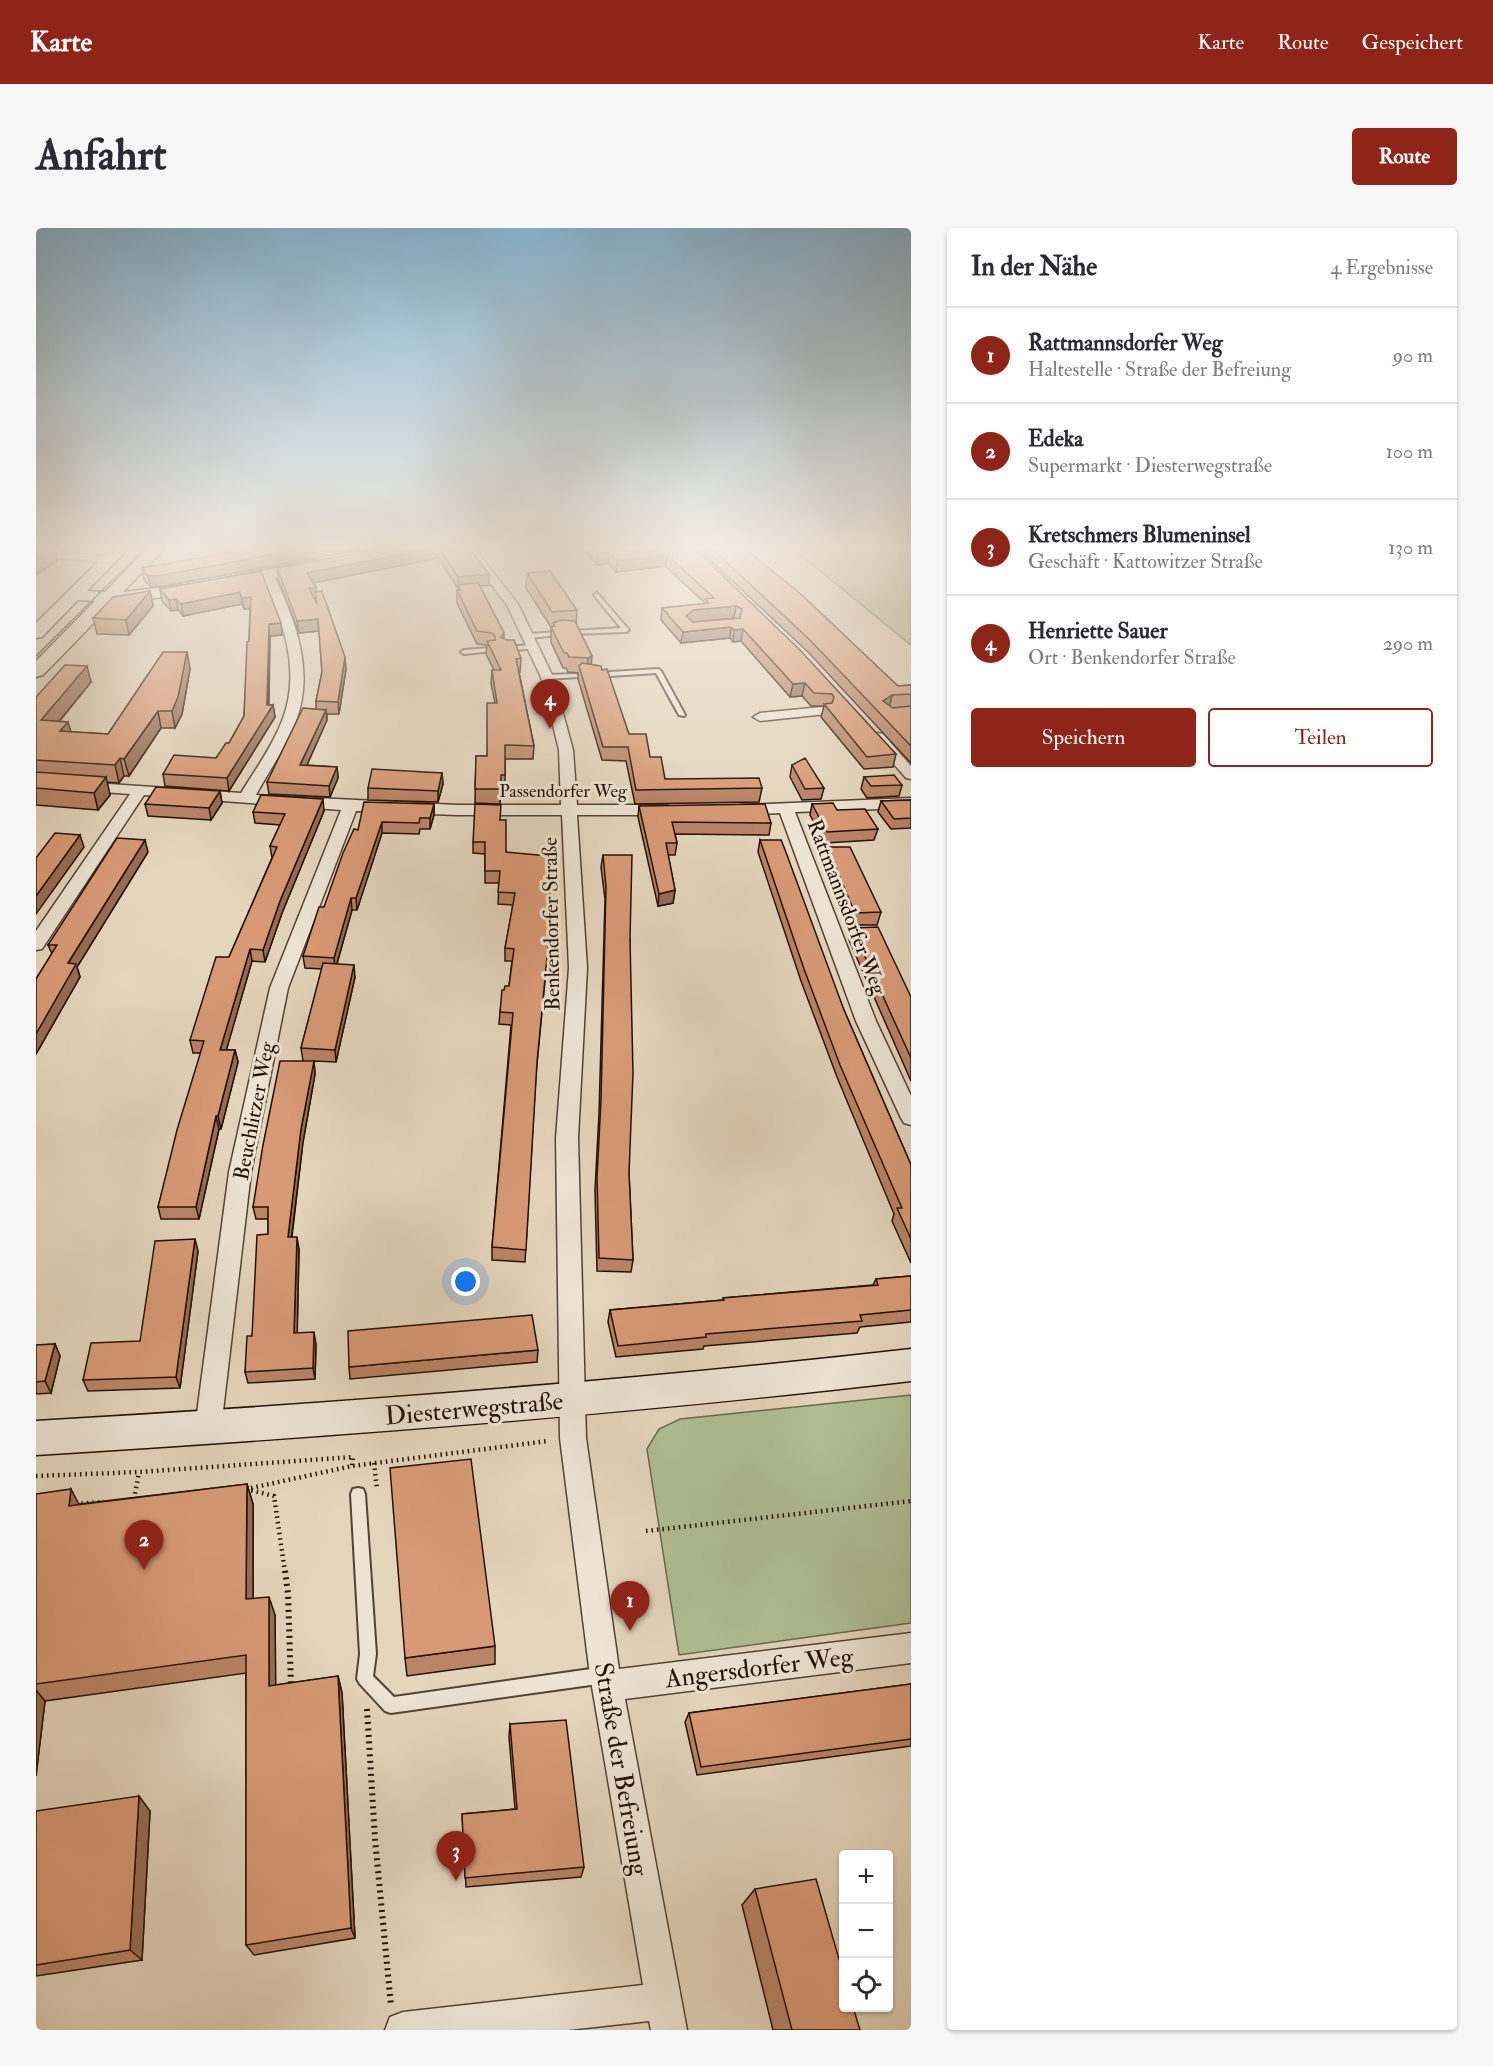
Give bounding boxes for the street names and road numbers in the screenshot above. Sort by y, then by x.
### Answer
street label: Passendorfer Weg [499,780,628,803]
street label: Rattmannsdorfer Weg [801,816,893,999]
street label: Benkendorfer Straße [536,837,567,1011]
street label: Beuchlitzer Weg [228,1039,281,1183]
street label: Diesterwegstraße [384,1385,565,1433]
street label: Angersdorfer Weg [662,1640,856,1696]
street label: Straße der Befreiung [587,1660,656,1879]

